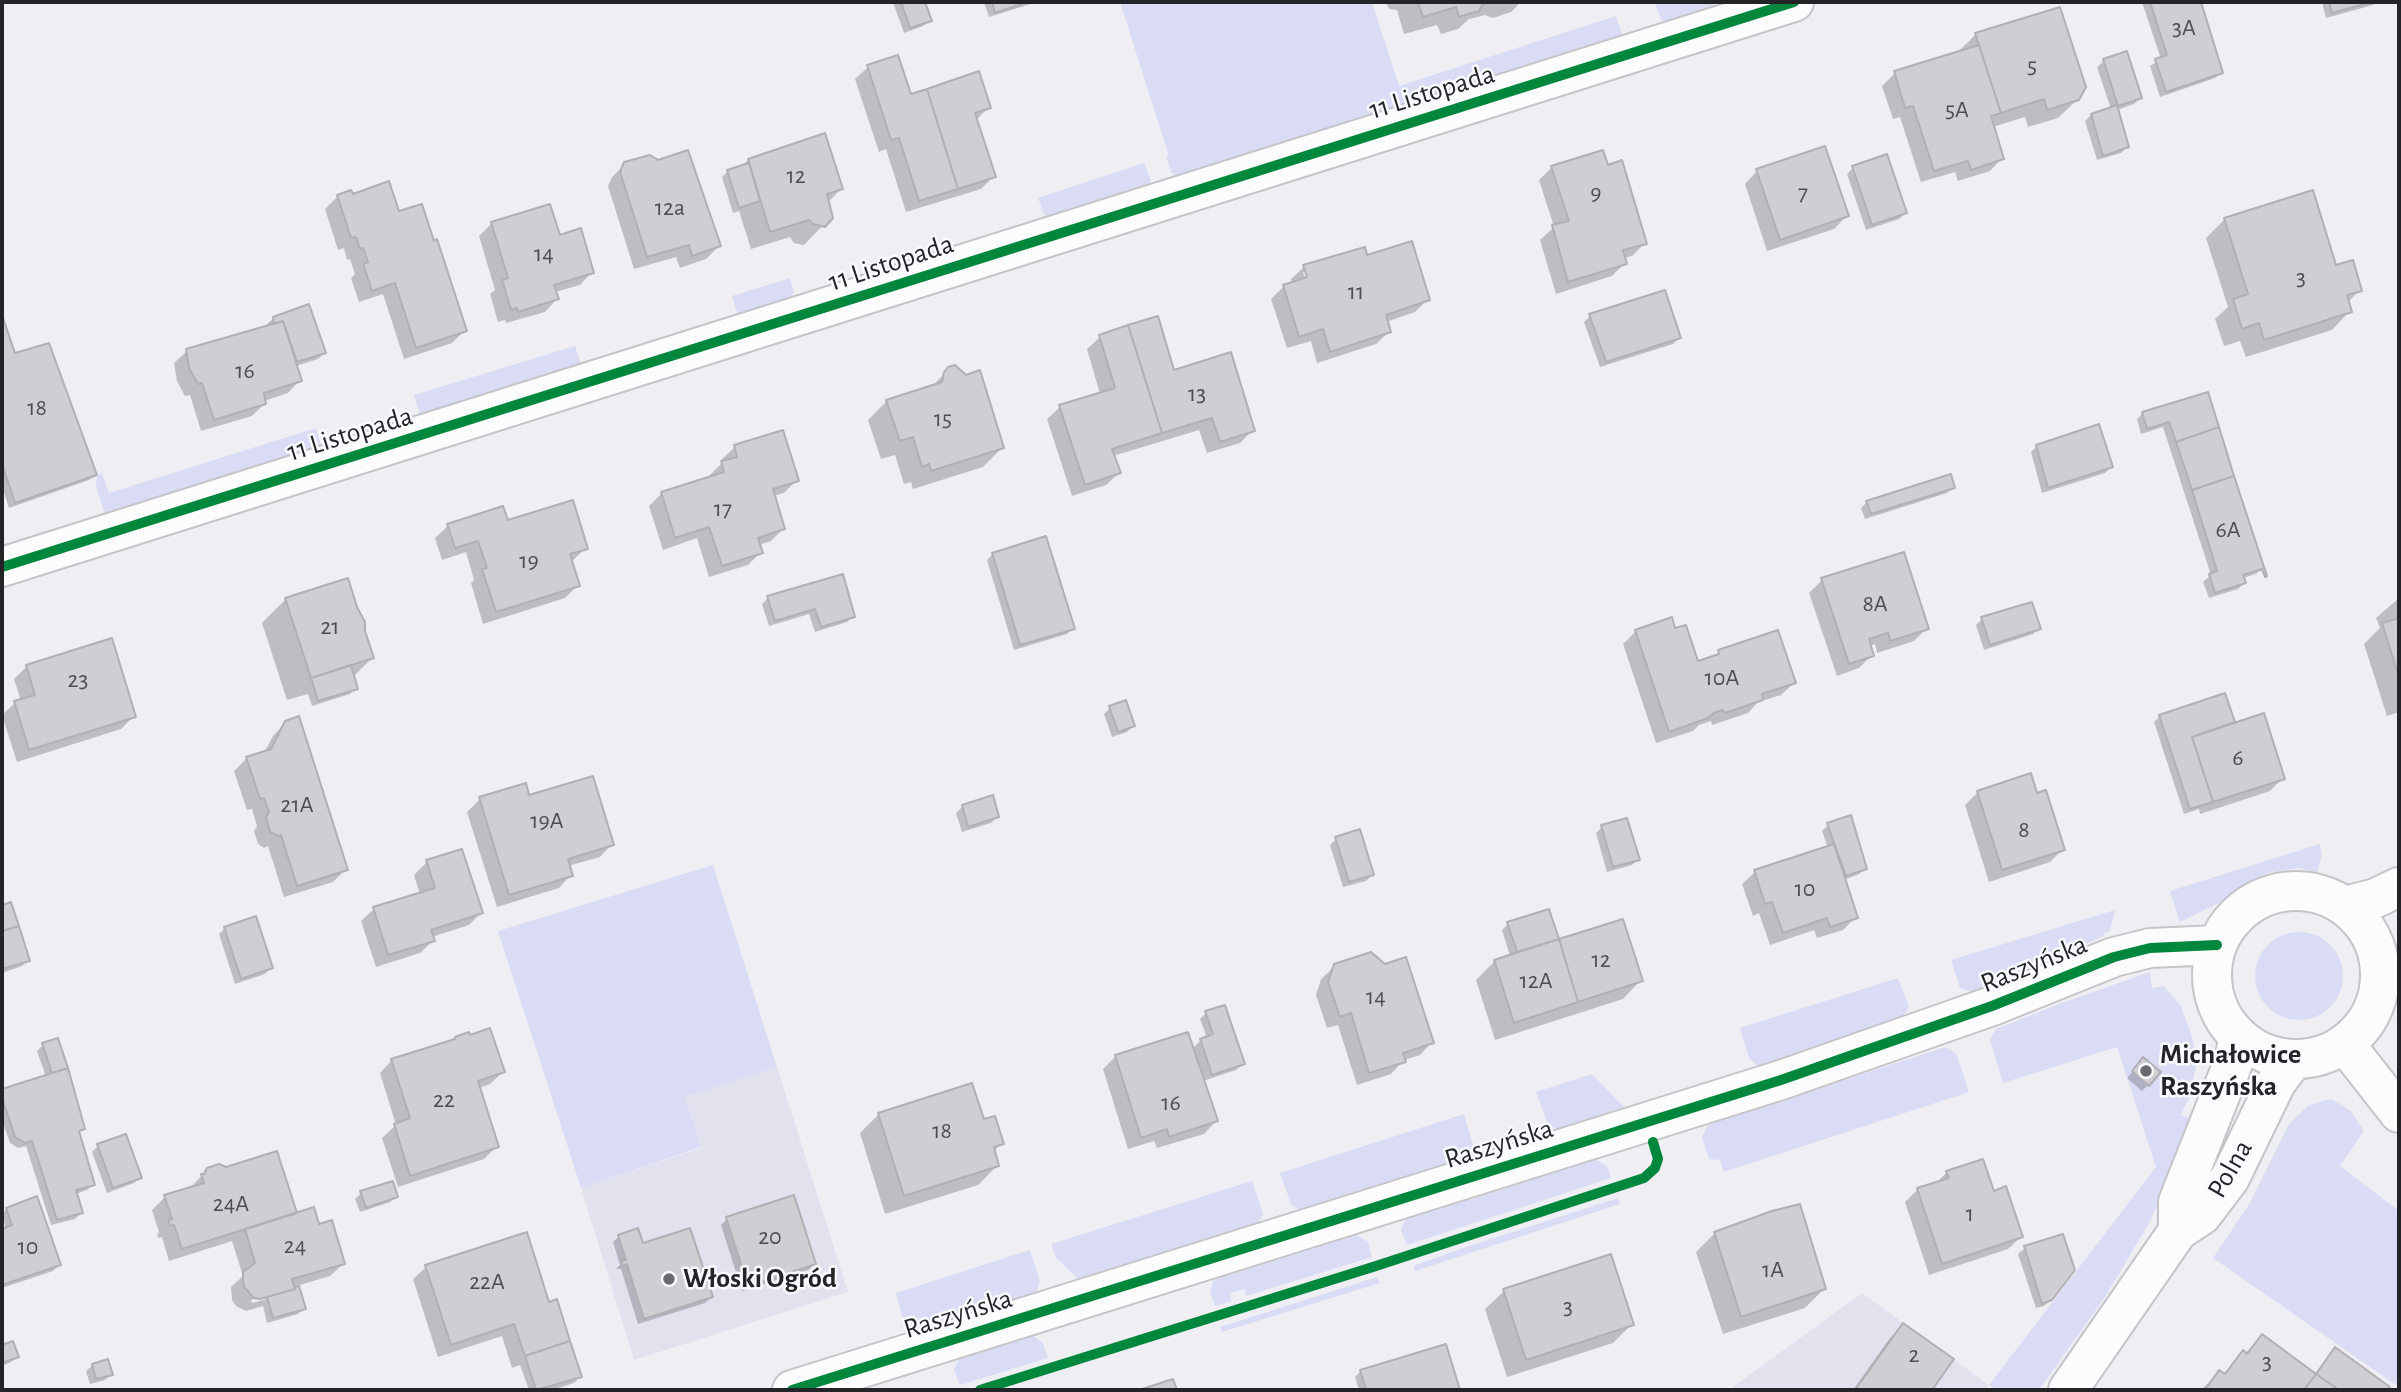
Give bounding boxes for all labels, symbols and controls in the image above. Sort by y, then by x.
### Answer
house number: 3A [2172,14,2196,42]
house number: 5 [2027,52,2037,80]
street label: 11 Listopada [1365,57,1499,127]
house number: 5A [1945,96,1969,124]
house number: 12 [786,162,806,190]
house number: 9 [1590,179,1602,207]
house number: 7 [1798,179,1808,207]
house number: 12a [655,194,685,222]
street label: 11 Listopada [824,227,958,299]
house number: 14 [534,240,554,268]
house number: 3 [2296,264,2306,292]
house number: 11 [1348,278,1364,306]
house number: 16 [235,357,255,385]
house number: 13 [1188,380,1206,408]
house number: 18 [27,394,47,422]
street label: 11 Listopada [283,399,417,469]
house number: 15 [934,405,952,433]
house number: 17 [714,495,732,523]
house number: 6A [2215,516,2241,544]
house number: 19 [519,547,539,575]
house number: 8A [1862,590,1888,618]
house number: 21 [320,613,340,641]
house number: 10A [1705,664,1739,692]
house number: 23 [68,666,88,694]
house number: 6 [2232,744,2244,772]
house number: 21A [280,791,314,819]
house number: 19A [530,807,564,835]
house number: 8 [2018,816,2030,844]
house number: 10 [1795,875,1815,903]
street label: Raszyńska [1976,927,2092,1001]
house number: 12 [1591,946,1611,974]
house number: 12A [1519,967,1553,995]
house number: 14 [1366,983,1386,1011]
place label: Michałowice Raszyńska [2160,1038,2301,1104]
marker: Michałowice Raszyńska [2138,1063,2154,1079]
house number: 22 [433,1086,455,1114]
house number: 16 [1161,1089,1181,1117]
street label: Raszyńska [1441,1112,1557,1176]
house number: 18 [932,1117,952,1145]
street label: Polna [2200,1134,2260,1204]
house number: 24A [213,1190,249,1218]
house number: 1 [1966,1200,1974,1228]
house number: 20 [758,1223,782,1251]
house number: 24 [284,1232,306,1260]
house number: 10 [18,1233,38,1261]
house number: 1A [1762,1256,1784,1284]
place label: Włoski Ogród [683,1262,837,1296]
house number: 22A [469,1268,505,1296]
marker: Włoski Ogród [661,1271,677,1287]
street label: Raszyńska [900,1282,1016,1346]
house number: 3 [1563,1293,1573,1321]
house number: 2 [1909,1341,1919,1369]
house number: 3 [2262,1348,2272,1376]

